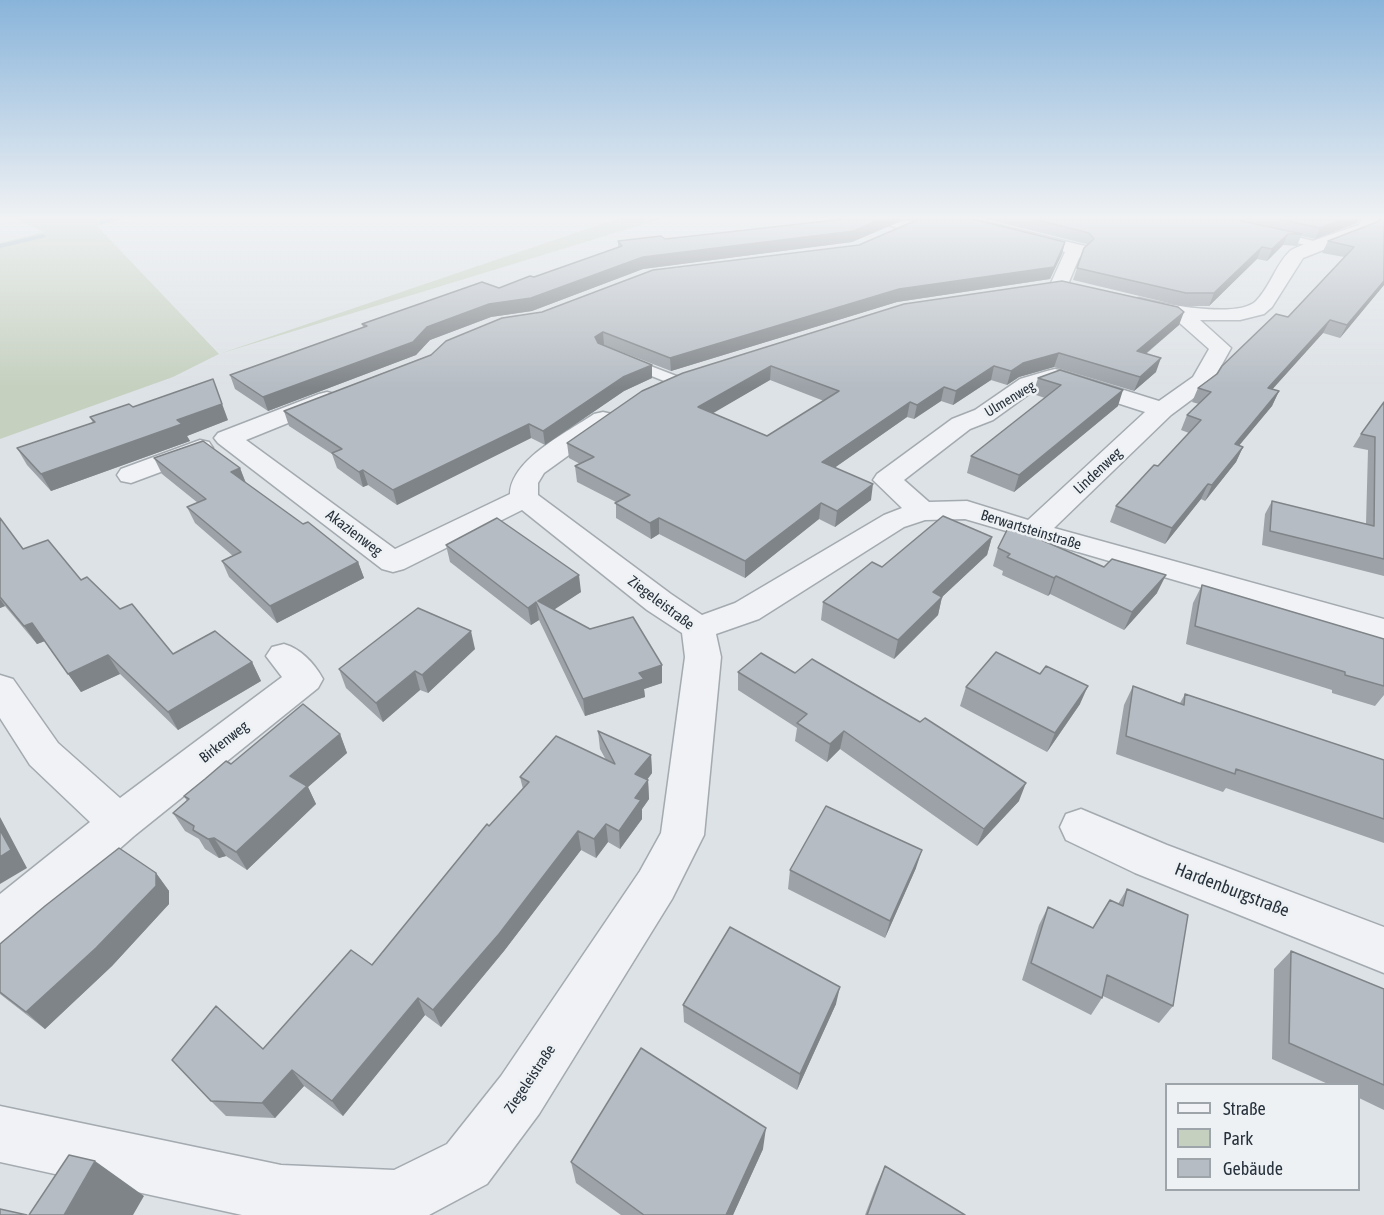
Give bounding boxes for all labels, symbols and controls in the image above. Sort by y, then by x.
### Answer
street label: Ulmenweg [982,377,1038,421]
street label: Lindenweg [1070,444,1126,498]
street label: Akazienweg [322,506,386,560]
street label: Berwartsteinstraße [978,506,1084,554]
street label: Ziegeleistraße [624,572,698,634]
street label: Birkenweg [196,717,252,767]
street label: Hardenburgstraße [1172,858,1292,922]
street label: Ziegeleistraße [501,1041,559,1117]
legend [1165,1083,1360,1191]
text: Straße [1223,1098,1266,1119]
text: Park [1223,1128,1253,1149]
text: Gebäude [1223,1158,1283,1179]

